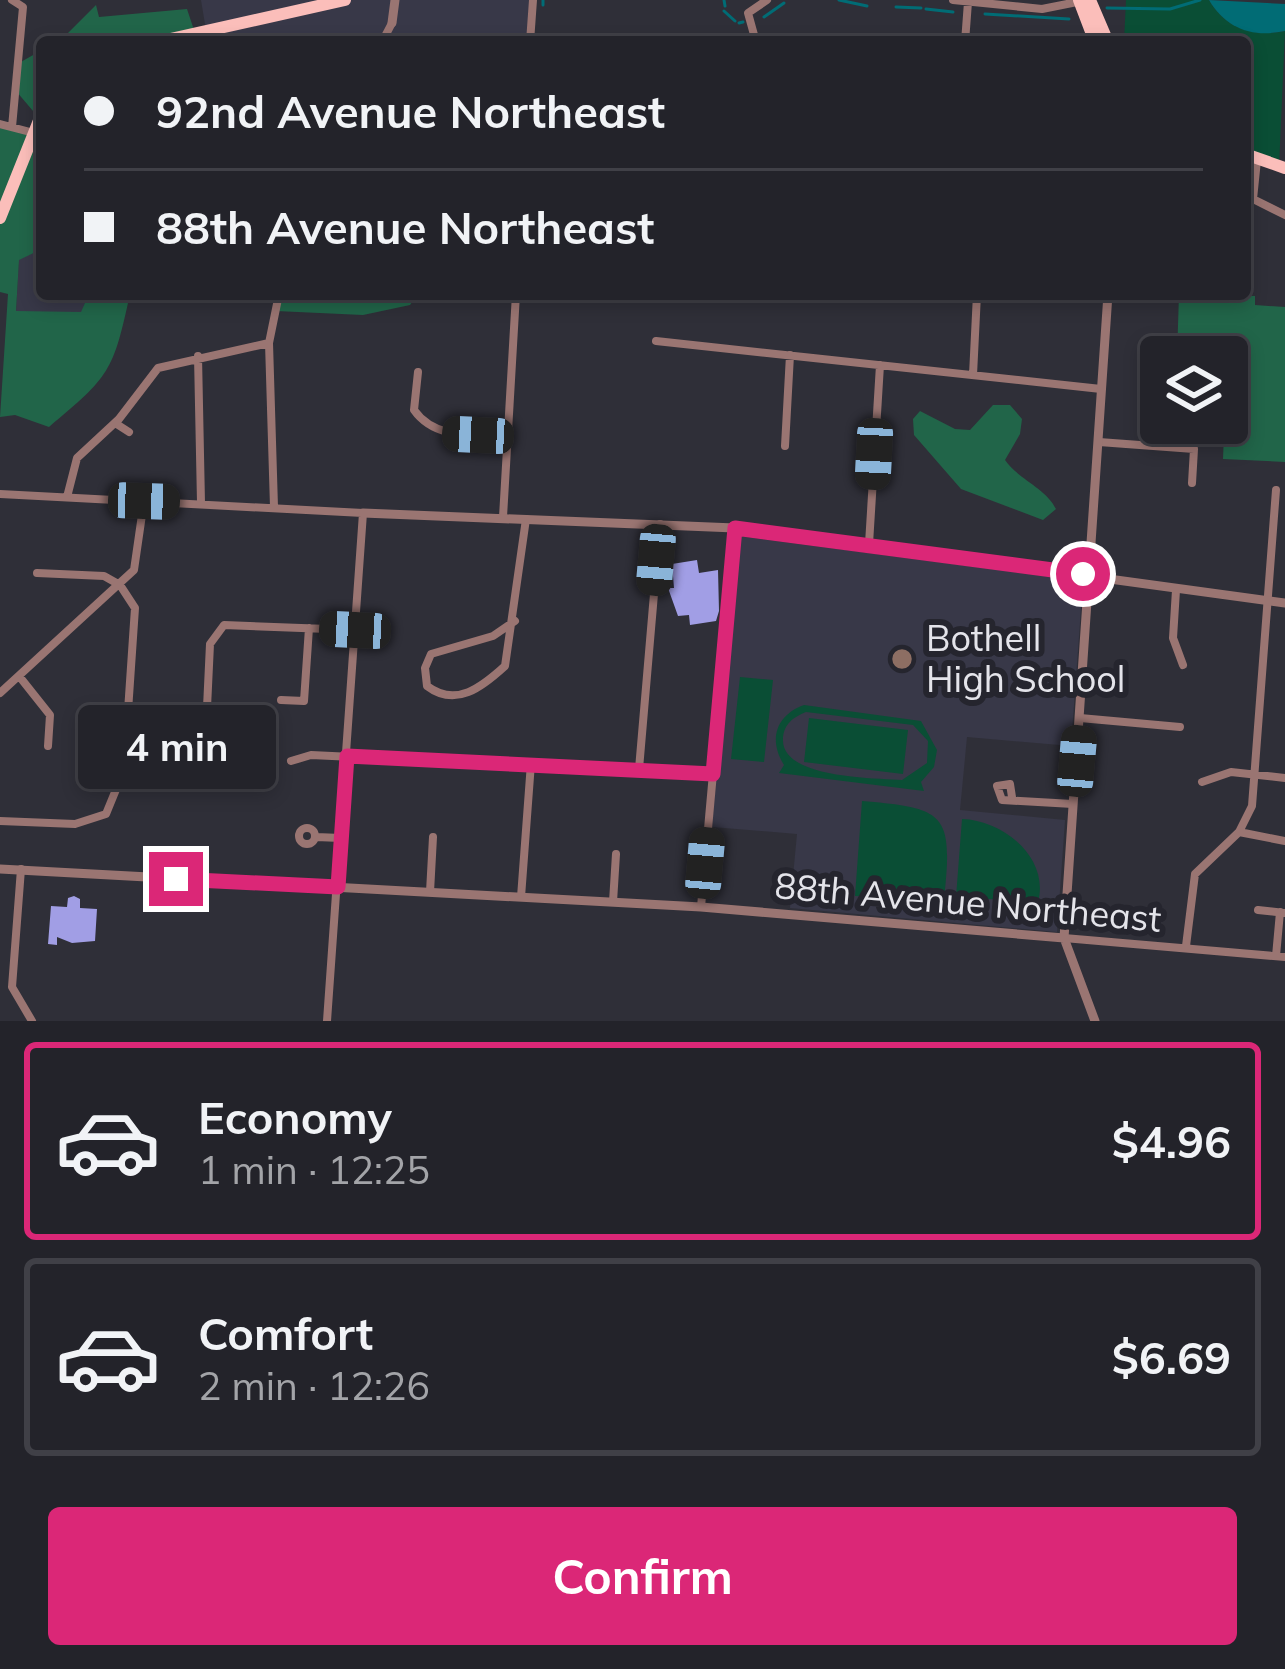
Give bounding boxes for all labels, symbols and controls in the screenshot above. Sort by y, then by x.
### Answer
text: 92nd Avenue Northeast [156,83,665,139]
text: 88th Avenue Northeast [156,199,654,255]
map controls [1140,336,1248,444]
button: layers [1140,336,1248,444]
car [441,415,515,455]
car [854,417,894,491]
car [107,482,181,520]
car [635,523,677,597]
route start [1056,547,1110,601]
car [318,610,392,650]
place label: Bothell High School [926,615,1125,701]
marker: Bothell High School [889,646,915,672]
callout: 4 min [77,705,275,789]
text: 4 min [126,722,228,771]
car [1056,724,1098,798]
car [684,826,726,900]
route end [149,852,203,906]
street label: 88th Avenue Northeast [773,862,1163,941]
icon: car [54,1087,162,1195]
text: Economy [198,1089,392,1145]
text: $4.96 [1112,1113,1231,1169]
text: 1 min · 12:25 [198,1145,430,1194]
icon: car [54,1303,162,1411]
text: Comfort [198,1305,373,1361]
text: $6.69 [1112,1329,1231,1385]
text: 2 min · 12:26 [198,1361,430,1410]
button: Confirm [48,1507,1237,1645]

